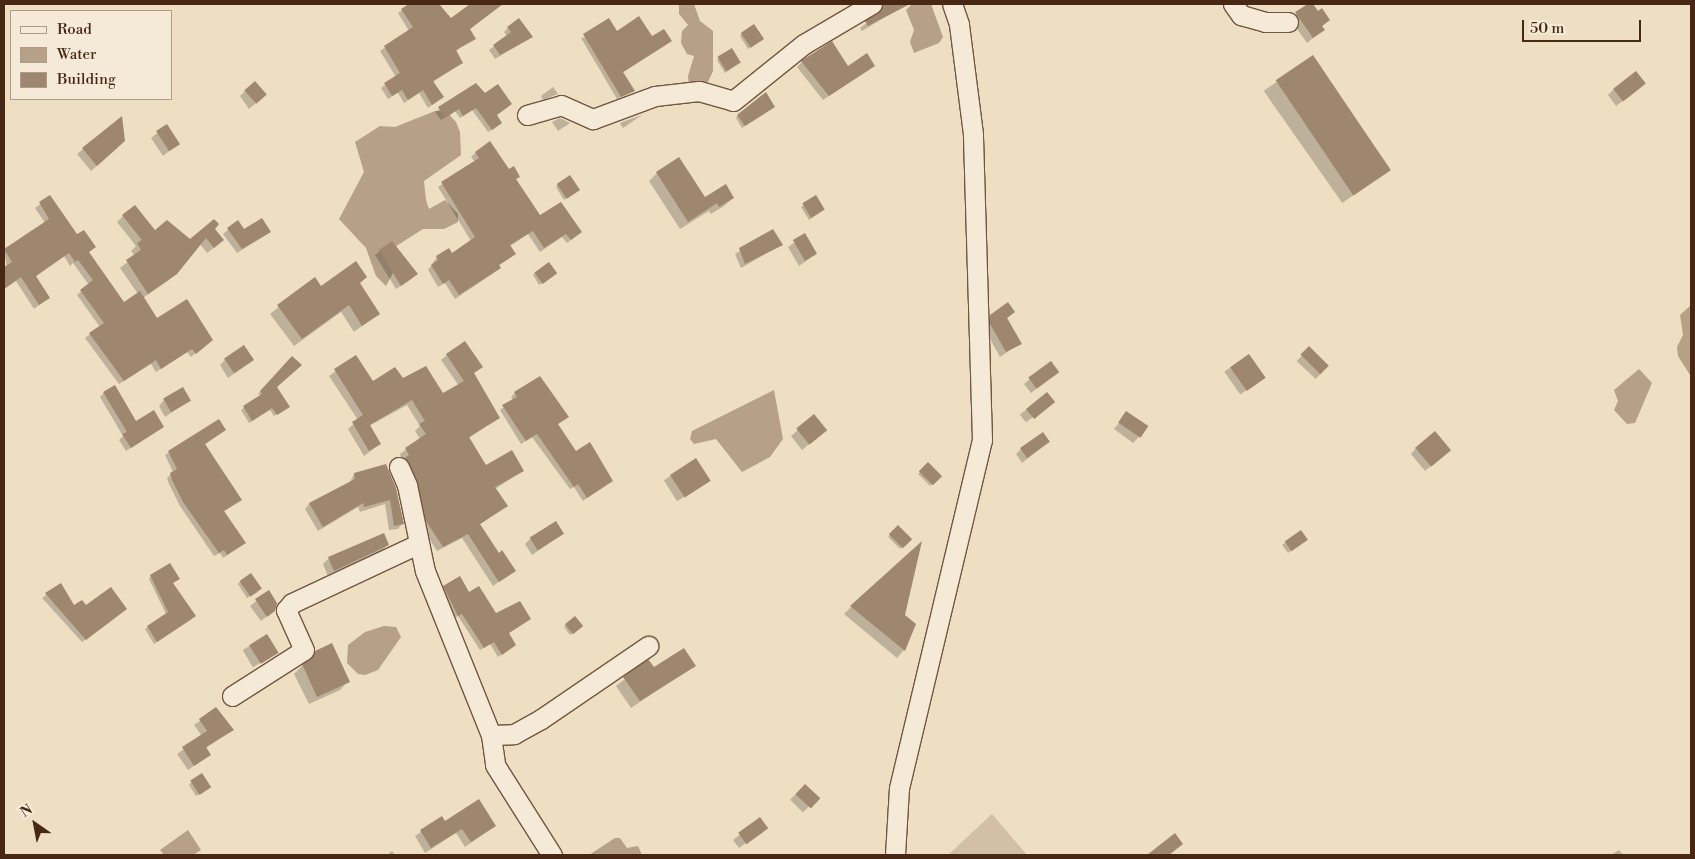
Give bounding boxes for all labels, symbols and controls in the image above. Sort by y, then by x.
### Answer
legend [10,10,172,100]
scale bar [1525,10,1644,42]
text: 50 m [1530,19,1564,38]
text: Road [57,20,92,39]
text: Water [57,45,96,64]
text: Building [57,70,116,89]
north arrow [10,799,60,849]
text: N [17,801,36,822]

